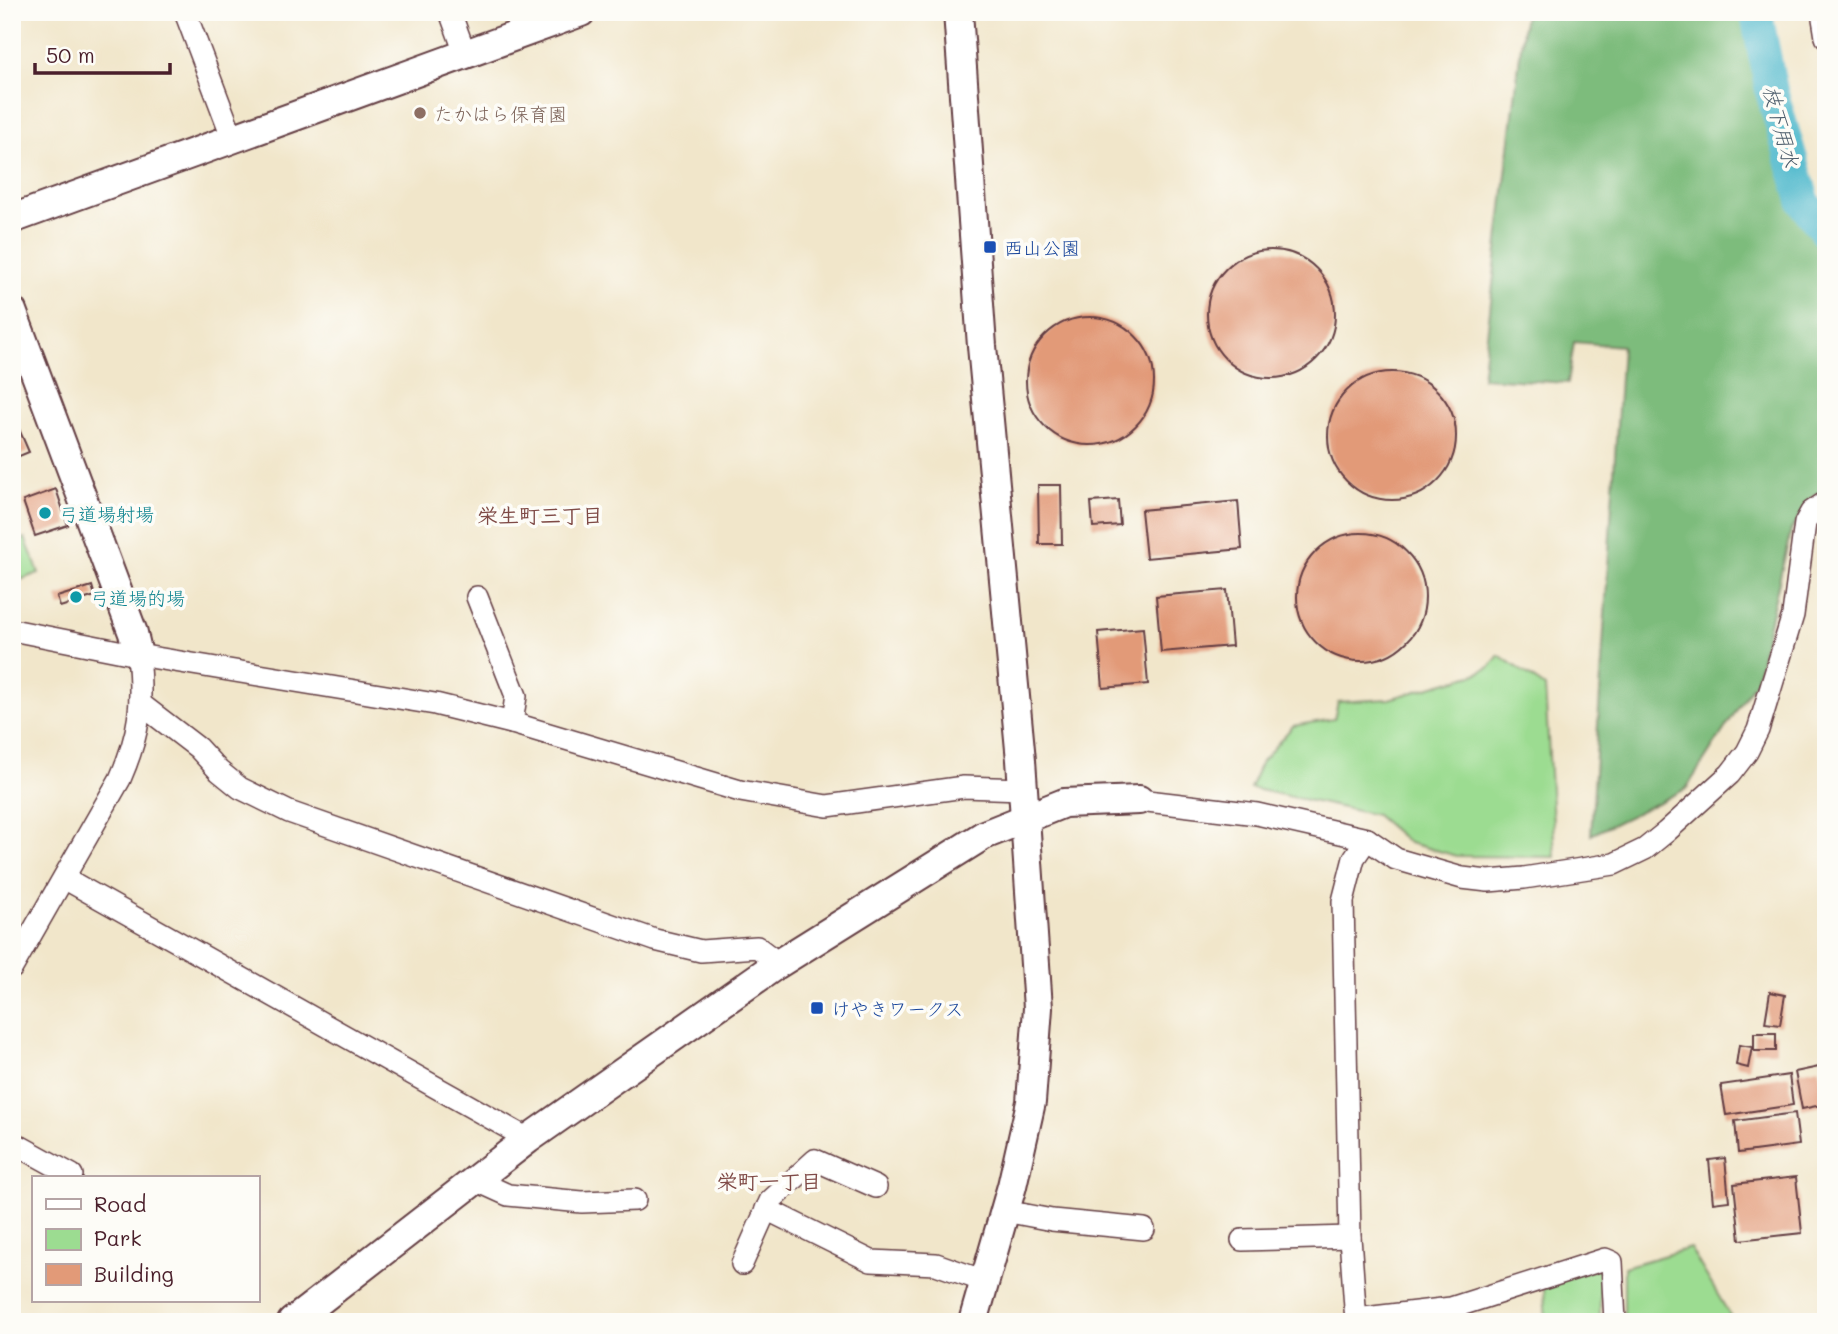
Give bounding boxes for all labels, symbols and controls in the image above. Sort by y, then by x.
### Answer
scale bar [35,32,170,76]
text: 50 m [46,41,95,68]
water label: 枝下用水 [1758,82,1806,170]
place label: たかはら保育園 [434,101,567,126]
marker: たかはら保育園 [412,105,428,121]
place label: 西山公園 [1004,235,1080,260]
marker: 西山公園 [982,239,998,255]
place label: 弓道場射場 [59,501,154,526]
district label: 栄生町三丁目 [477,501,603,528]
marker: 弓道場射場 [37,505,53,521]
place label: 弓道場的場 [90,585,185,610]
marker: 弓道場的場 [68,589,84,605]
place label: けやきワークス [831,996,964,1021]
marker: けやきワークス [809,1000,825,1016]
district label: 栄町一丁目 [717,1167,822,1194]
legend [32,1176,259,1302]
text: Road [94,1190,146,1217]
text: Park [94,1224,142,1251]
text: Building [94,1260,174,1287]

